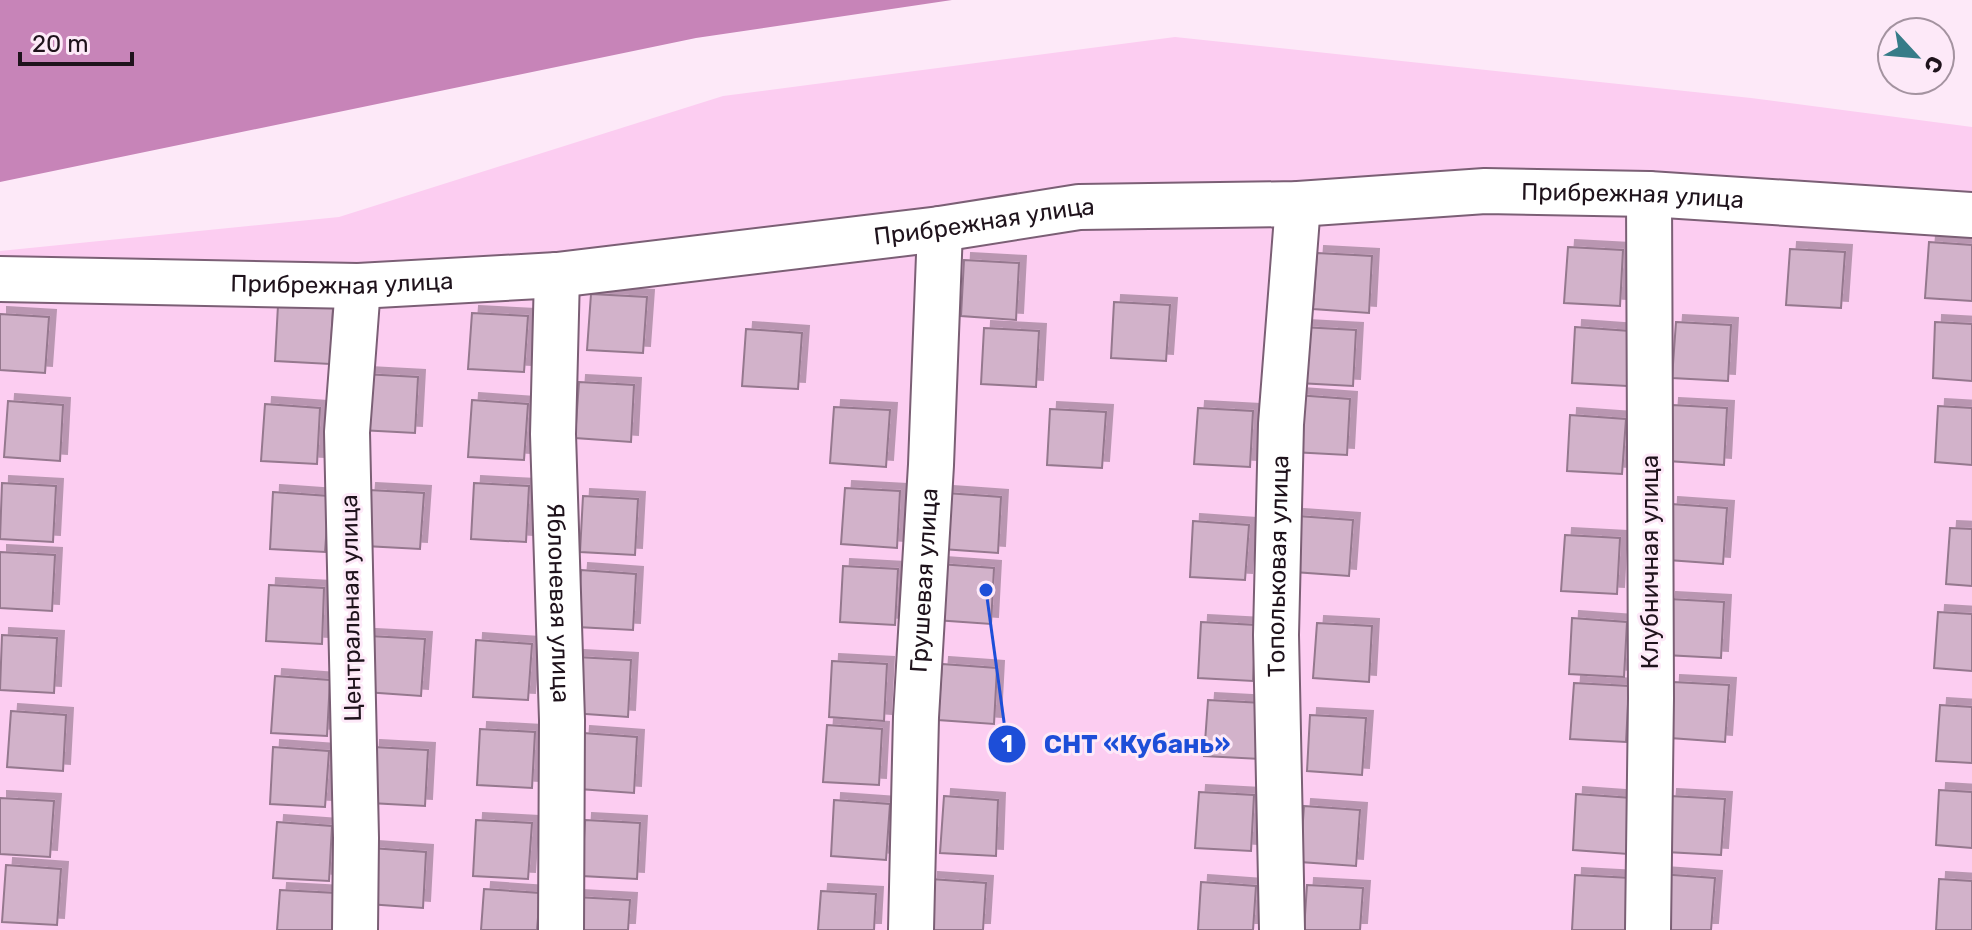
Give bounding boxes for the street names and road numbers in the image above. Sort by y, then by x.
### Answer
street label: Прибрежная улица [1521,178,1745,214]
street label: Прибрежная улица [872,193,1095,251]
street label: Прибрежная улица [230,267,454,300]
street label: Топольковая улица [1262,455,1294,677]
street label: Клубничная улица [1636,455,1664,669]
street label: Грушевая улица [905,487,944,673]
street label: Центральная улица [335,494,367,722]
street label: Яблоневая улица [541,502,575,703]

